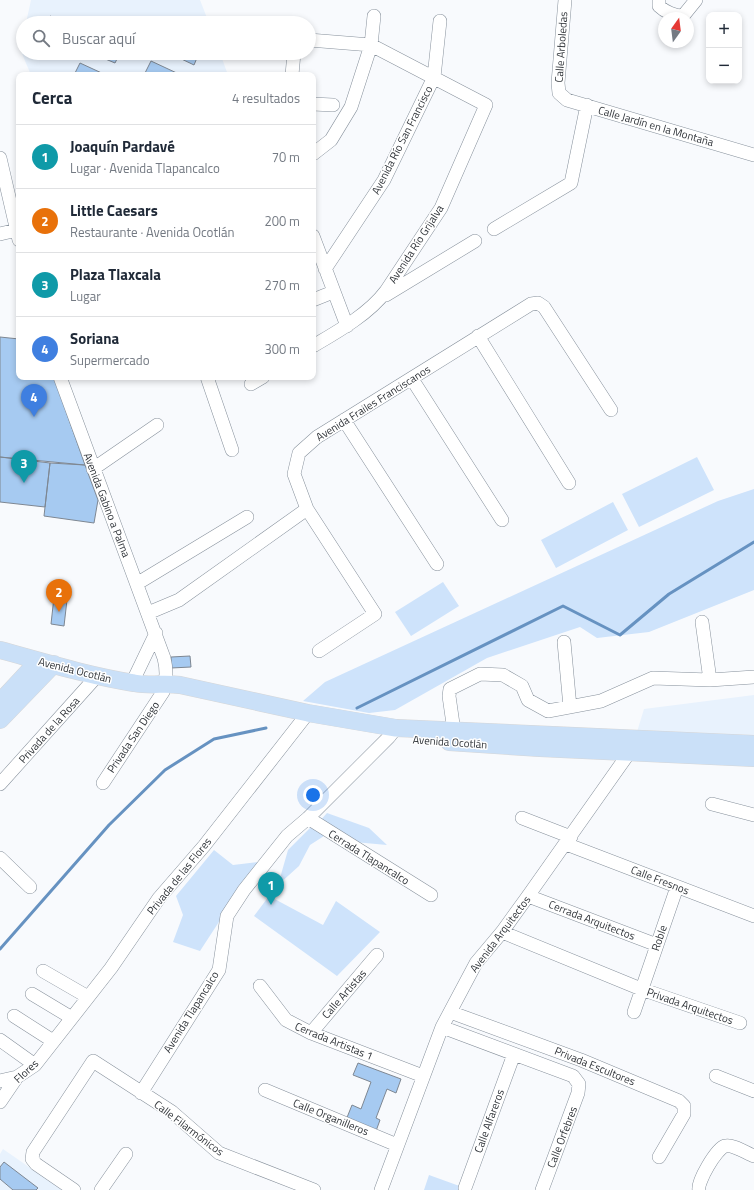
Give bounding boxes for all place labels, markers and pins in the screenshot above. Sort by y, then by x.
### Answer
pin: 4 [21,384,47,417]
pin: 3 [11,450,37,483]
pin: 2 [46,579,72,612]
pin: 1 [258,872,284,905]

